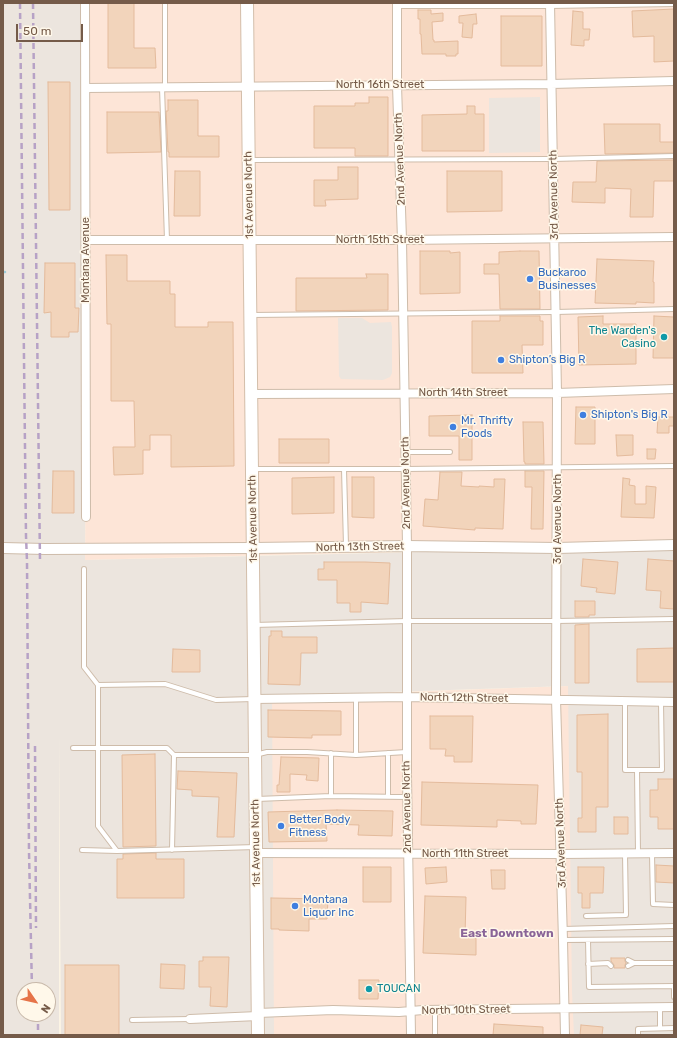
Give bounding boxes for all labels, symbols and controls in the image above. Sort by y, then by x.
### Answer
scale bar [18,16,85,42]
text: 50 m [23,24,51,38]
street label: North 16th Street [336,78,424,92]
street label: 2nd Avenue North [392,112,408,206]
street label: 3rd Avenue North [547,150,561,240]
street label: 1st Avenue North [242,151,256,239]
street label: Montana Avenue [79,217,93,303]
street label: North 15th Street [336,233,424,247]
place label: Buckaroo Businesses [538,266,596,292]
marker: Buckaroo Businesses [525,274,535,284]
place label: The Warden's Casino [589,324,656,350]
marker: The Warden's Casino [659,332,669,342]
place label: Shipton’s Big R [509,353,586,367]
marker: Shipton’s Big R [496,355,506,365]
street label: North 14th Street [419,386,507,400]
place label: Shipton's Big R [591,408,668,422]
marker: Shipton's Big R [578,410,588,420]
place label: Mr. Thrifty Foods [461,414,513,440]
marker: Mr. Thrifty Foods [448,422,458,432]
street label: 2nd Avenue North [399,437,413,529]
street label: 3rd Avenue North [551,474,565,564]
street label: 1st Avenue North [246,475,260,563]
street label: North 13th Street [316,540,404,554]
street label: North 12th Street [420,691,508,705]
street label: 2nd Avenue North [400,761,414,853]
street label: 3rd Avenue North [553,798,569,888]
street label: 1st Avenue North [249,799,263,887]
place label: Better Body Fitness [289,813,350,839]
marker: Better Body Fitness [276,821,286,831]
street label: North 11th Street [422,847,508,861]
place label: Montana Liquor Inc [303,893,354,919]
marker: Montana Liquor Inc [290,901,300,911]
district label: East Downtown [460,927,554,941]
north arrow [16,982,56,1022]
place label: TOUCAN [377,982,421,996]
marker: TOUCAN [364,984,374,994]
text: N [38,1002,53,1015]
street label: North 10th Street [421,1003,511,1017]

